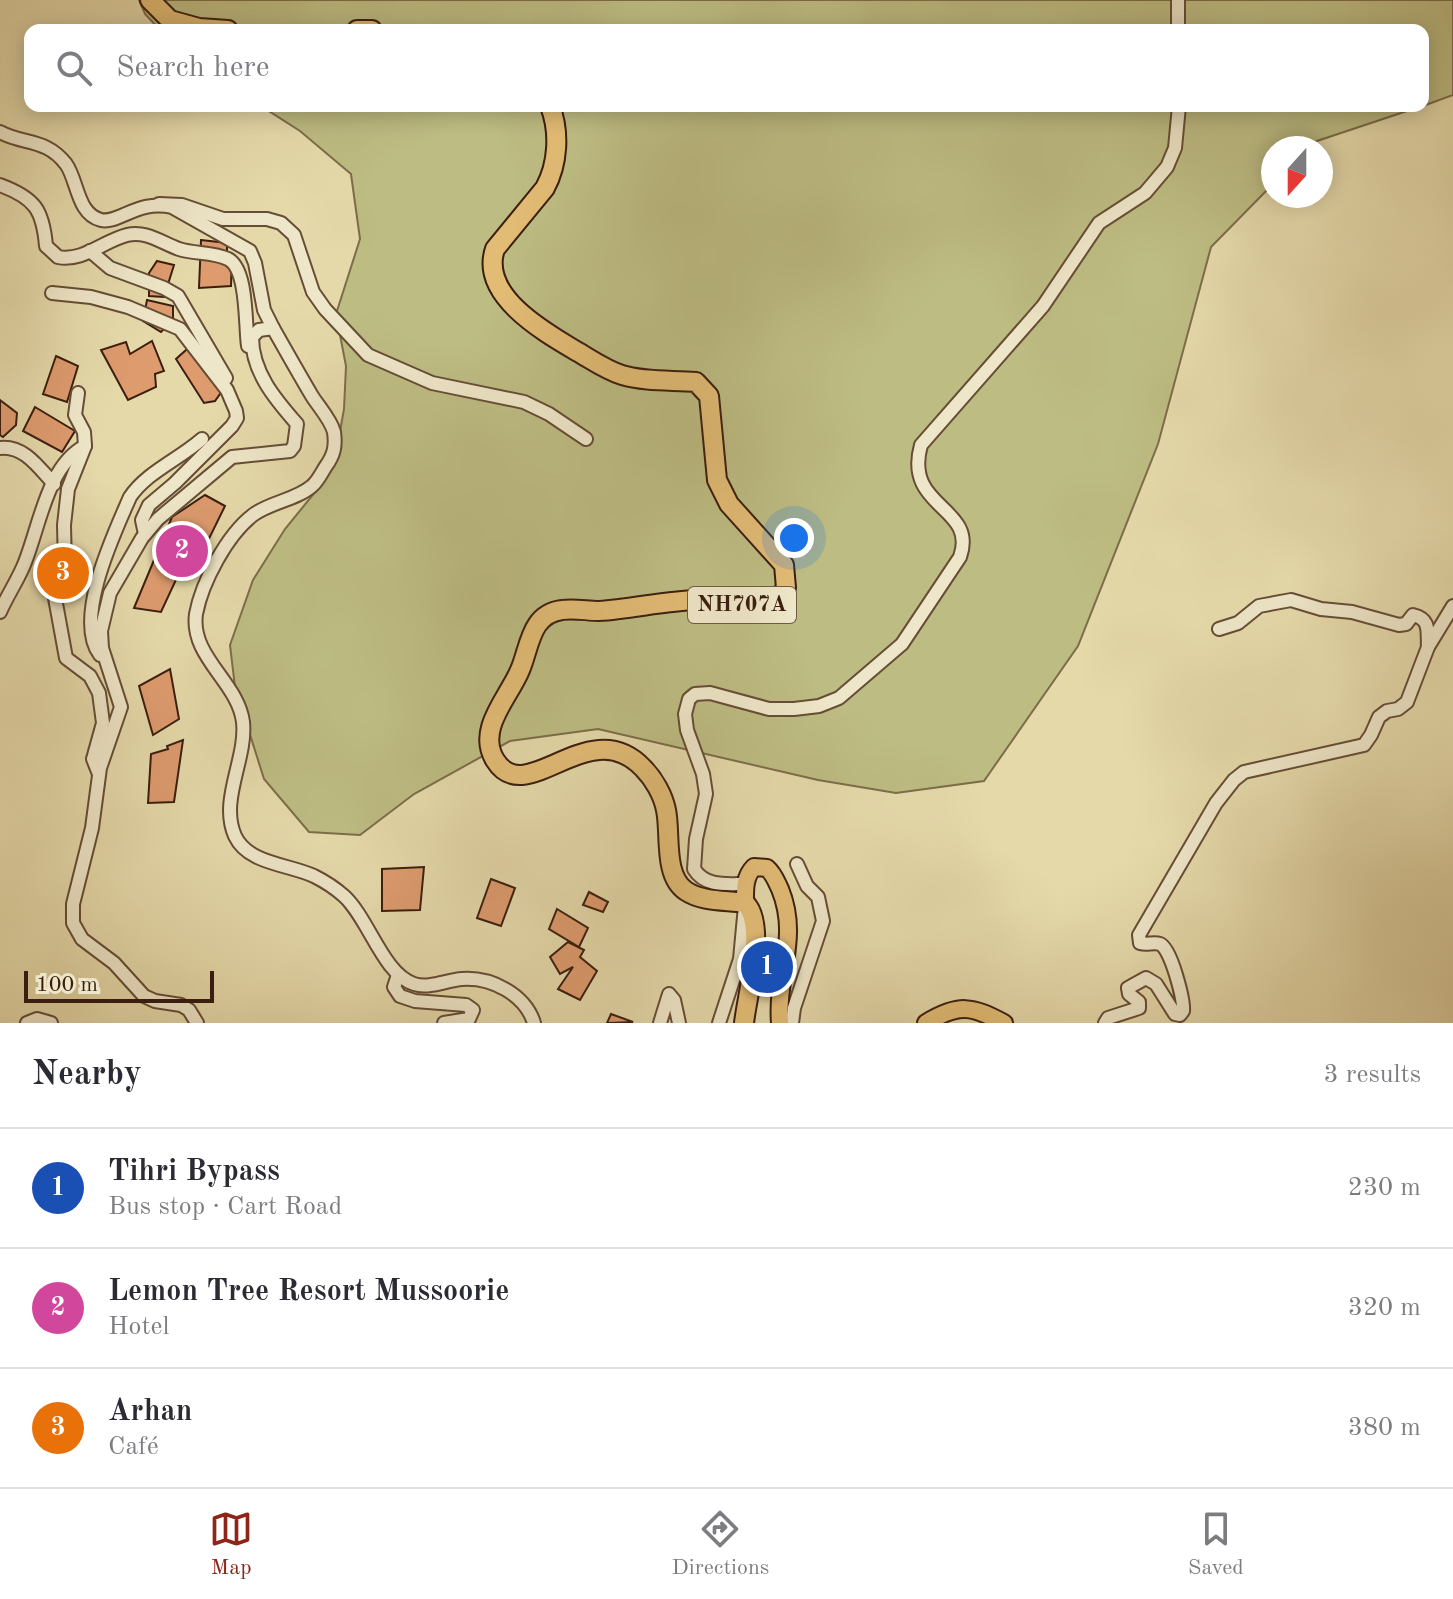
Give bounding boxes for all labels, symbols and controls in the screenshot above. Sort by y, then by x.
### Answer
search box [24,24,1429,112]
icon: search [52,46,96,90]
text: Search here [116,53,270,83]
north arrow [1261,136,1333,208]
your location [774,518,814,558]
pin: 2 [156,521,208,581]
pin: 3 [37,543,89,603]
road number: NH707A [688,587,796,623]
pin: 1 [741,937,793,997]
scale bar [24,967,214,1003]
text: 100 m [36,974,98,996]
text: Nearby [32,1058,142,1092]
text: 3 results [1323,1062,1421,1088]
text: Tihri Bypass [108,1157,280,1187]
text: 1 [50,1175,66,1201]
text: 230 m [1348,1175,1421,1201]
text: Bus stop · Cart Road [108,1194,342,1220]
text: Lemon Tree Resort Mussoorie [108,1277,509,1307]
text: 2 [50,1295,66,1321]
text: 320 m [1348,1295,1421,1321]
text: Hotel [108,1314,169,1340]
text: Arhan [108,1397,192,1427]
text: 3 [50,1415,66,1441]
text: 380 m [1348,1415,1421,1441]
text: Café [108,1434,159,1460]
tab: Map [209,1507,253,1582]
tab: Directions [672,1507,769,1582]
tab: Saved [1188,1507,1244,1582]

